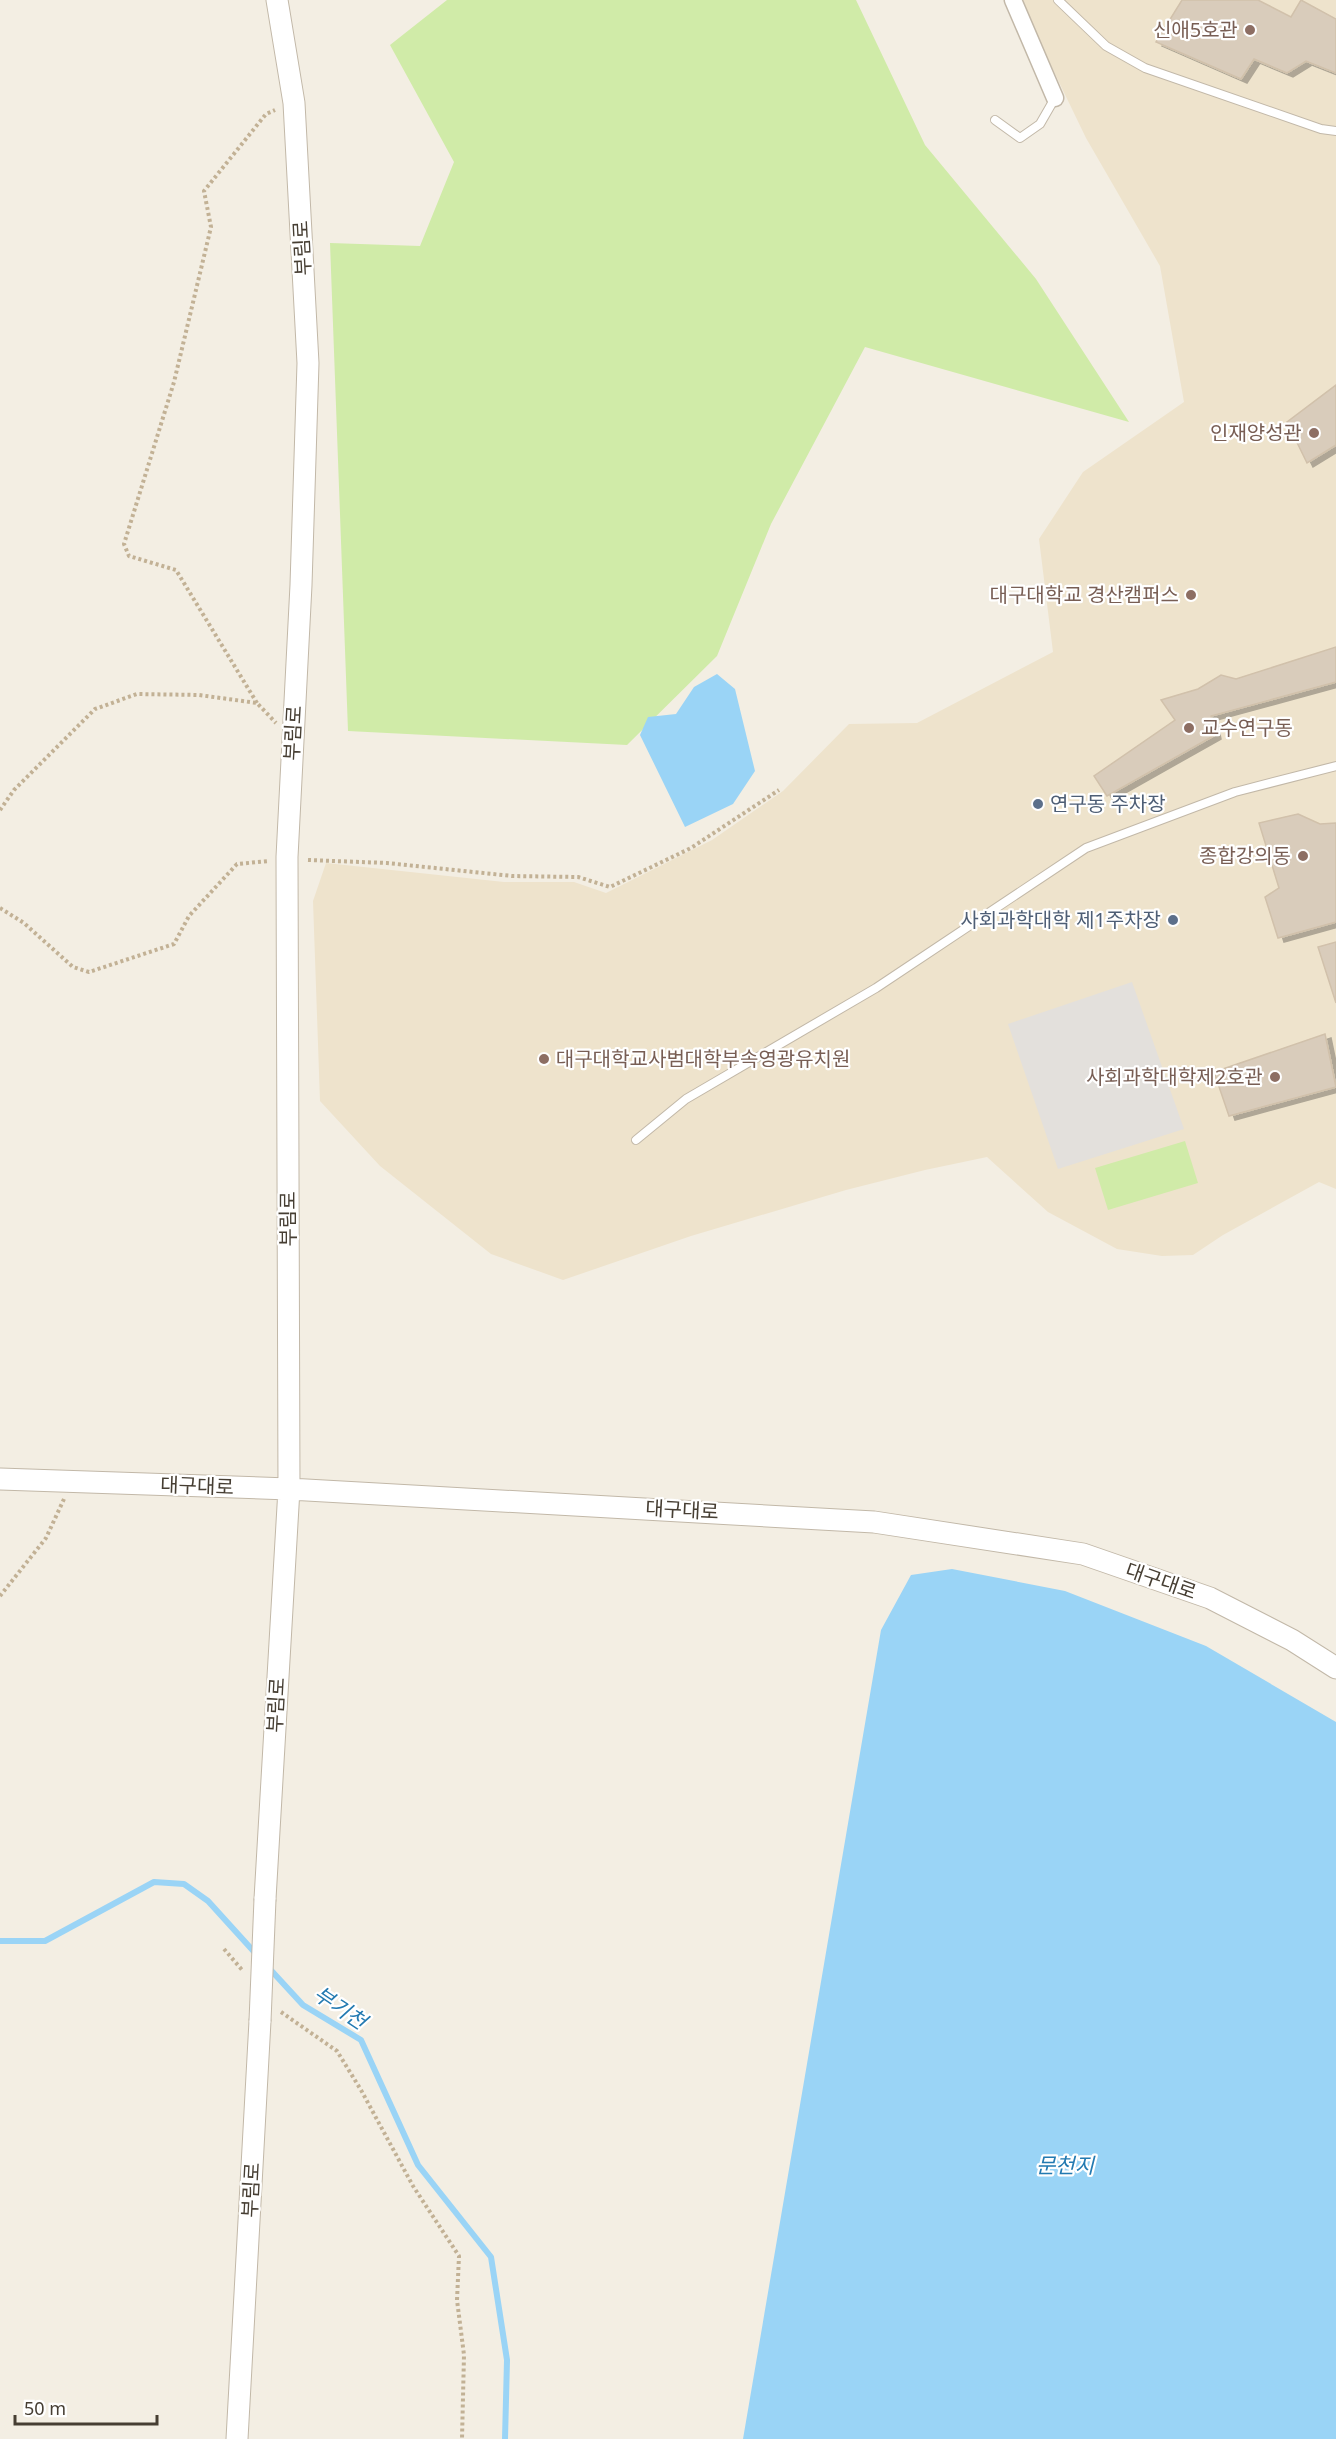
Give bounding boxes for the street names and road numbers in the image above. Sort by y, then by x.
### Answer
street label: 부림로 [287,220,316,276]
street label: 부림로 [278,705,307,761]
street label: 부림로 [274,1191,301,1247]
street label: 대구대로 [160,1471,234,1500]
street label: 대구대로 [645,1494,719,1525]
street label: 대구대로 [1122,1556,1200,1605]
street label: 부림로 [261,1677,290,1733]
street label: 부림로 [236,2162,265,2218]

